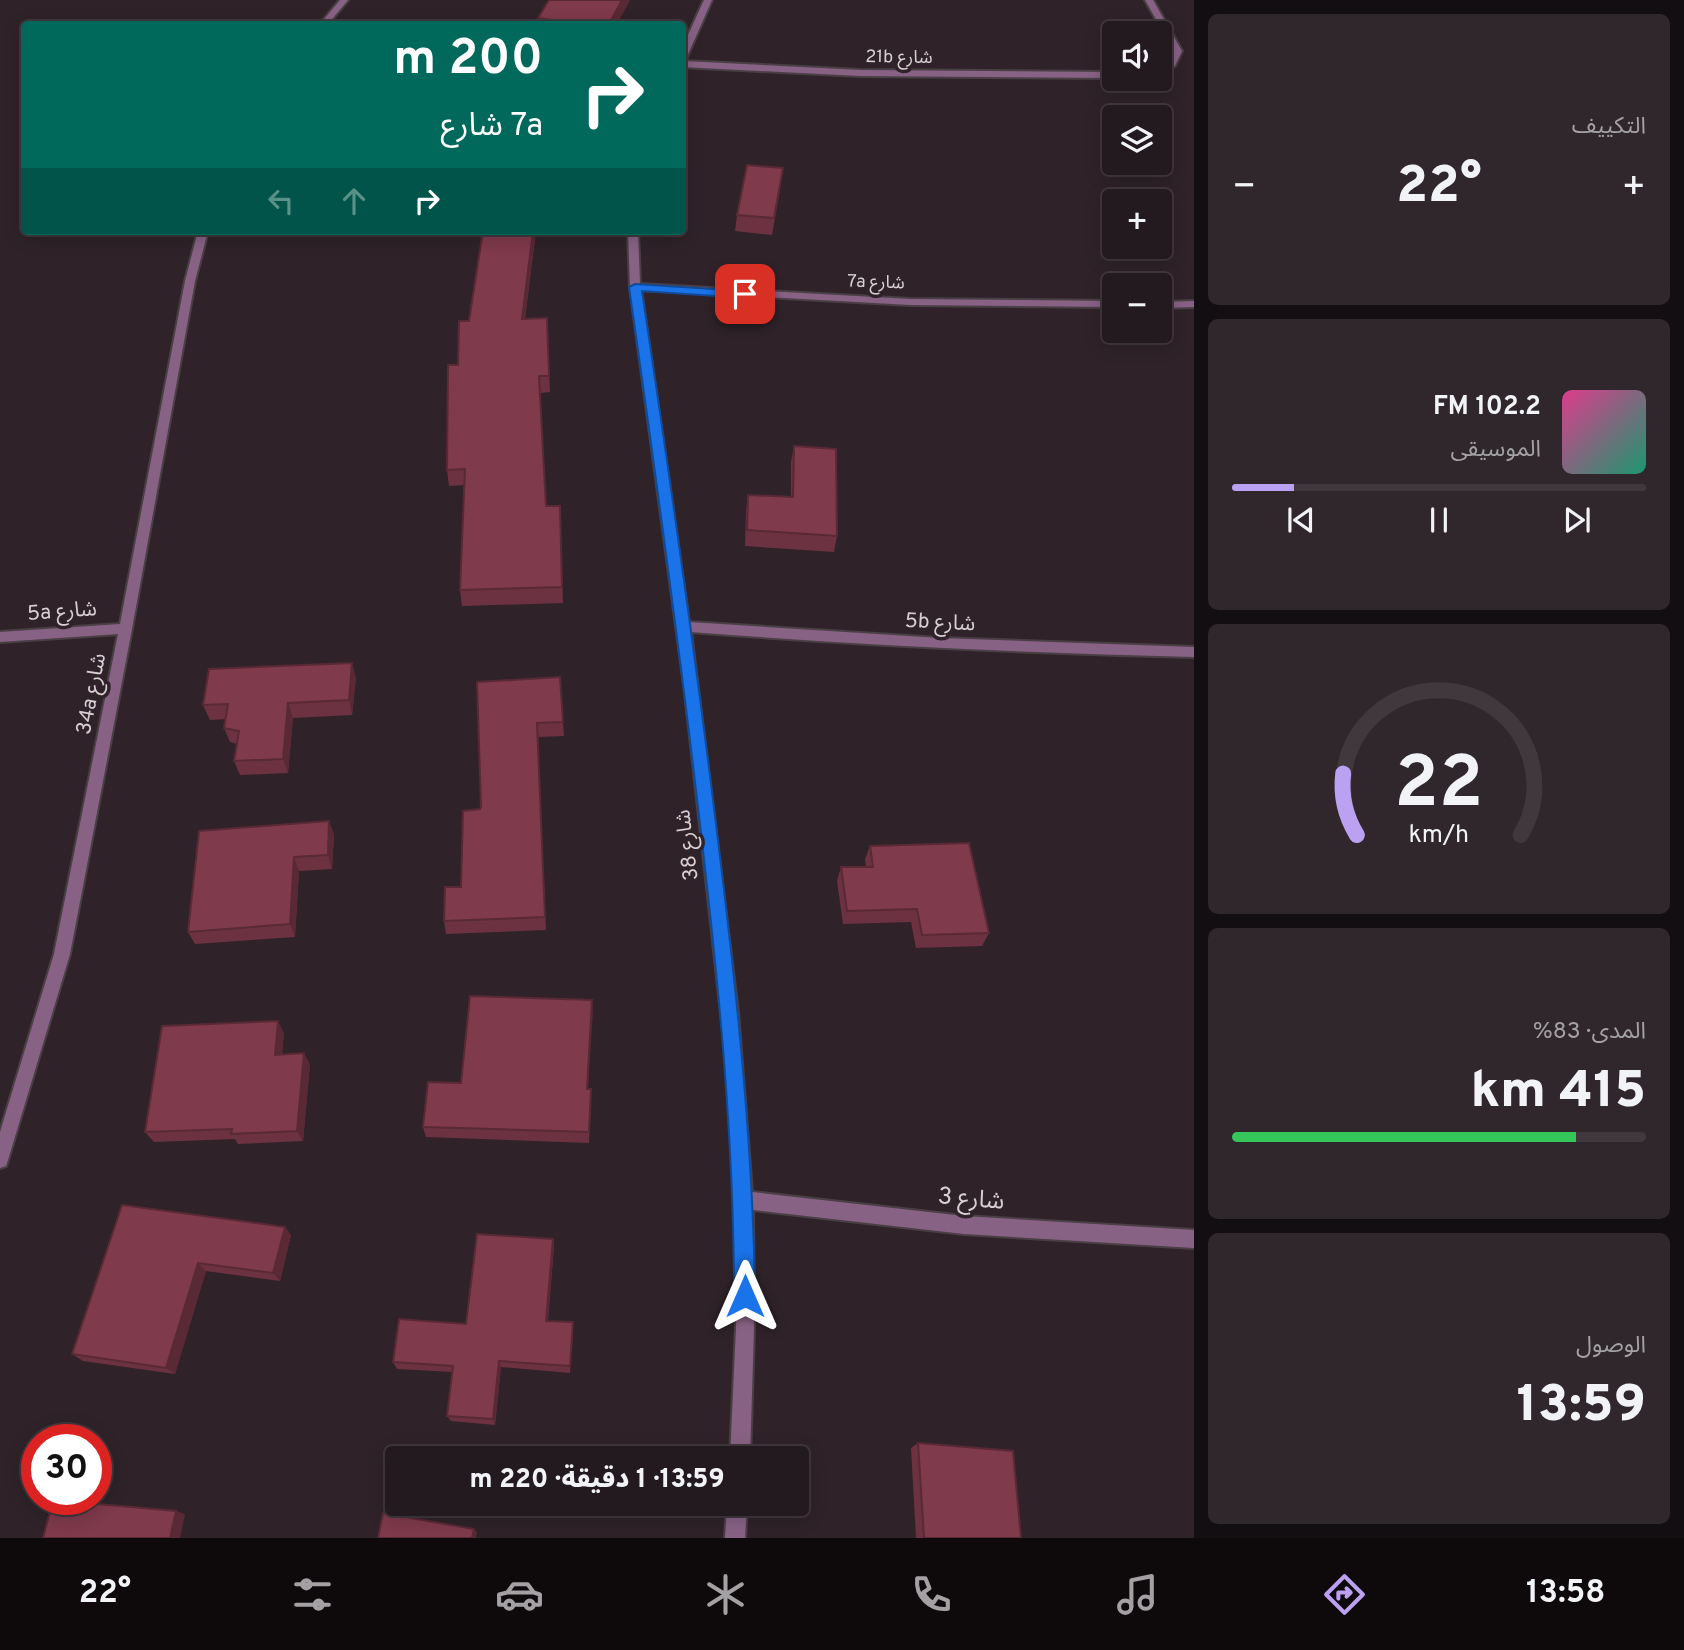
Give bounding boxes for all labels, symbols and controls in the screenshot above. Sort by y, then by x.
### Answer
map controls [1102,21,1172,343]
button: sound [1102,21,1172,91]
text: 200 m [393,30,543,92]
street label: 21b شارع [865,46,933,71]
icon: right [567,49,658,140]
button: layers [1102,105,1172,175]
text: 7a شارع [441,107,543,147]
text: التكييف [1572,113,1646,142]
text: 22° [1396,155,1482,221]
text: − [1232,164,1257,213]
text: + [1621,164,1646,213]
icon: left [262,182,300,220]
icon: ahead [335,182,373,220]
icon: right [408,182,446,220]
button: + [1102,189,1172,259]
pin [715,264,775,324]
street label: 7a شارع [847,271,905,296]
button: − [1102,273,1172,343]
icon: arrive [726,275,764,313]
text: 102.2 FM [1433,391,1541,424]
text: الموسيقى [1450,436,1541,465]
icon: previous [1282,501,1320,539]
icon: pause [1420,501,1458,539]
icon: next [1558,501,1596,539]
street label: 5a شارع [26,596,98,628]
street label: 5b شارع [904,608,976,638]
street label: 34a شارع [71,651,113,737]
text: 22 [1394,741,1484,833]
street label: شارع 38 [670,808,706,882]
text: km/h [1409,820,1469,852]
text: المدى · 83% [1533,1018,1646,1047]
text: 415 km [1470,1060,1646,1126]
street label: شارع 3 [936,1182,1006,1218]
position arrow [708,1259,782,1333]
text: الوصول [1576,1332,1646,1361]
text: 13:59 [1517,1374,1646,1440]
speed limit sign: 30 [21,1424,112,1515]
text: 13:59 · 1 دقيقة · 220 m [469,1464,725,1497]
icon: filters [288,1570,337,1619]
icon: car [495,1570,544,1619]
icon: climate [701,1570,750,1619]
icon: phone [907,1570,956,1619]
icon: music [1113,1570,1162,1619]
icon: directions [1320,1570,1369,1619]
text: 22° [79,1574,131,1614]
text: 13:58 [1526,1574,1605,1614]

